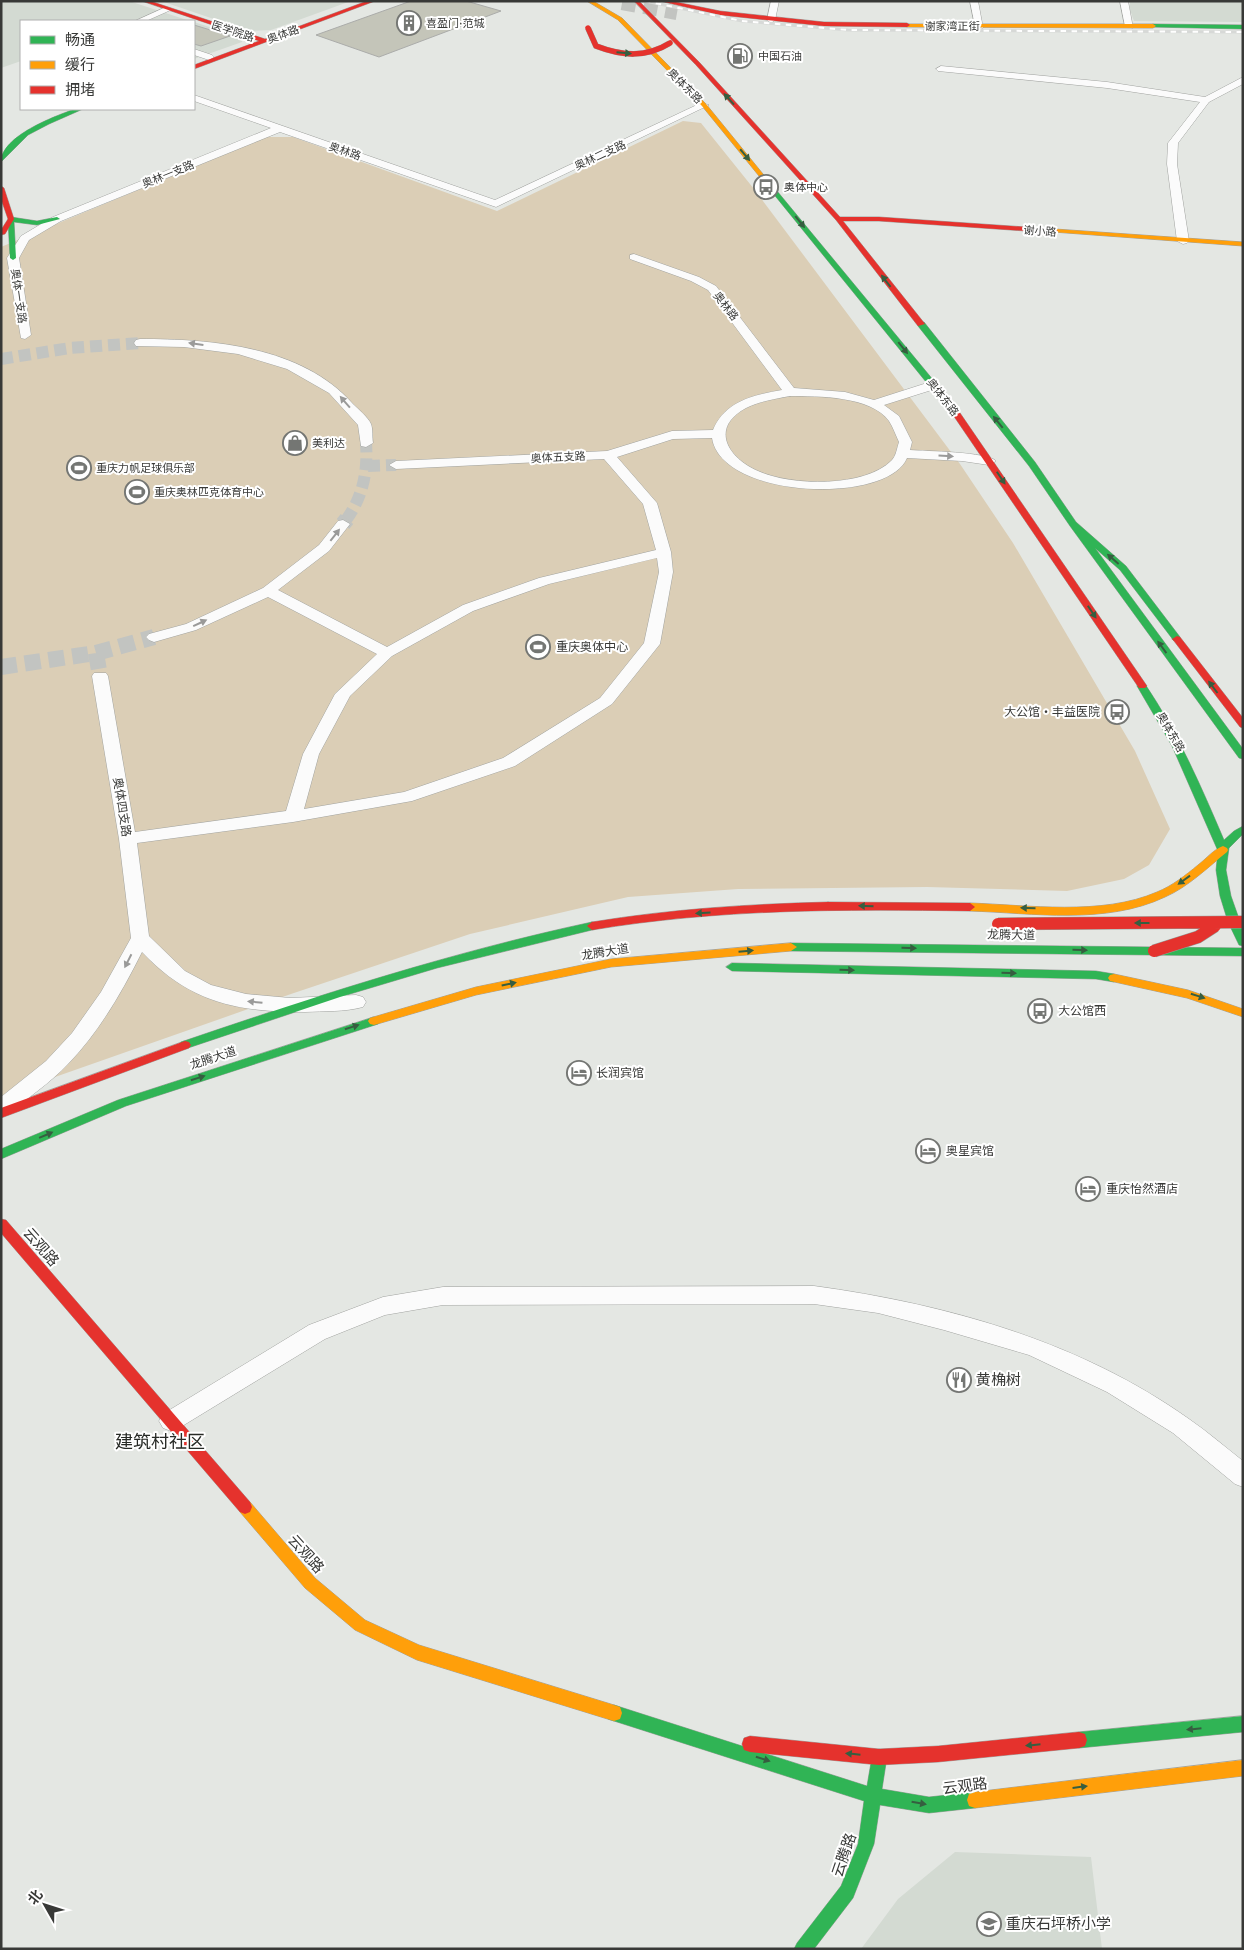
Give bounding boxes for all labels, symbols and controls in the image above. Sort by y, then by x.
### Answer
building icon: 喜盈门·范城 [396,10,422,36]
place label: 喜盈门·范城 [426,16,485,30]
street label: 医学院路 [210,18,256,44]
street label: 谢家湾正街 [925,19,980,33]
legend [20,20,195,110]
street label: 奥体路 [265,22,301,46]
text: 畅通 [65,30,95,49]
fuel station icon: 中国石油 [727,43,753,69]
one-way arrow [616,49,632,57]
place label: 中国石油 [758,49,802,63]
text: 缓行 [65,55,95,74]
street label: 奥体东路 [664,65,706,107]
text: 拥堵 [65,80,95,99]
one-way arrow [723,94,735,106]
street label: 奥林二支路 [572,137,628,173]
street label: 奥林路 [327,139,363,163]
one-way arrow [740,148,751,161]
street label: 奥林一支路 [140,157,196,191]
bus stop icon: 奥体中心 [753,174,779,200]
place label: 奥体中心 [784,180,828,194]
one-way arrow [795,215,806,228]
street label: 谢小路 [1023,223,1057,239]
street label: 奥体一支路 [8,268,30,324]
one-way arrow [881,274,892,287]
street label: 奥林路 [710,289,742,323]
one-way arrow [188,340,204,348]
one-way arrow [898,341,909,354]
street label: 奥体东路 [924,375,962,419]
one-way arrow [339,395,350,408]
one-way arrow [993,415,1003,428]
shop icon: 美利达 [282,430,308,456]
place label: 美利达 [312,436,345,450]
street label: 奥体五支路 [530,449,586,465]
one-way arrow [938,452,954,460]
sports icon: 重庆力帆足球俱乐部 [66,455,92,481]
place label: 重庆力帆足球俱乐部 [96,461,195,475]
one-way arrow [996,471,1006,485]
sports icon: 重庆奥林匹克体育中心 [124,479,150,505]
place label: 重庆奥林匹克体育中心 [154,485,264,499]
one-way arrow [329,529,340,542]
one-way arrow [1107,553,1119,565]
one-way arrow [1087,606,1097,619]
one-way arrow [193,618,207,626]
sports icon: 重庆奥体中心 [525,634,551,660]
place label: 重庆奥体中心 [556,639,628,654]
one-way arrow [1157,640,1167,653]
one-way arrow [1208,680,1218,694]
bus stop icon: 大公馆‧丰益医院 [1104,699,1130,725]
place label: 大公馆‧丰益医院 [1004,704,1100,719]
street label: 奥体东路 [1154,709,1188,755]
street label: 奥体四支路 [110,776,135,838]
one-way arrow [1177,875,1191,885]
one-way arrow [857,902,873,910]
one-way arrow [1020,904,1036,912]
one-way arrow [695,909,711,917]
one-way arrow [1133,919,1149,927]
street label: 龙腾大道 [987,927,1035,942]
street label: 龙腾大道 [580,940,630,963]
one-way arrow [901,944,917,952]
one-way arrow [1072,946,1088,954]
one-way arrow [739,947,755,955]
one-way arrow [124,954,132,968]
one-way arrow [839,966,855,974]
one-way arrow [1001,969,1017,977]
one-way arrow [501,980,516,988]
one-way arrow [1190,993,1205,1000]
one-way arrow [247,998,263,1006]
bus stop icon: 大公馆西 [1027,998,1053,1024]
place label: 大公馆西 [1058,1003,1106,1018]
one-way arrow [345,1023,360,1031]
street label: 龙腾大道 [188,1043,238,1072]
hotel icon: 长润宾馆 [566,1060,592,1086]
place label: 长润宾馆 [596,1065,644,1080]
one-way arrow [191,1073,206,1081]
one-way arrow [39,1130,53,1138]
hotel icon: 奥星宾馆 [915,1138,941,1164]
place label: 奥星宾馆 [946,1143,994,1158]
hotel icon: 重庆怡然酒店 [1075,1176,1101,1202]
place label: 重庆怡然酒店 [1106,1181,1178,1196]
street label: 云观路 [19,1223,63,1270]
restaurant icon: 黄桷树 [946,1367,972,1393]
place label: 黄桷树 [976,1370,1021,1389]
district label: 建筑村社区 [115,1430,205,1453]
street label: 云观路 [284,1531,328,1577]
one-way arrow [1186,1725,1202,1733]
one-way arrow [1024,1741,1040,1749]
one-way arrow [845,1750,861,1758]
one-way arrow [755,1756,770,1764]
street label: 云观路 [941,1773,988,1798]
one-way arrow [1072,1783,1088,1791]
one-way arrow [911,1800,927,1808]
street label: 云腾路 [827,1830,860,1879]
north arrow [20,1880,70,1930]
text: 北 [23,1886,46,1908]
school or university icon: 重庆石坪桥小学 [976,1911,1002,1937]
place label: 重庆石坪桥小学 [1006,1914,1111,1933]

